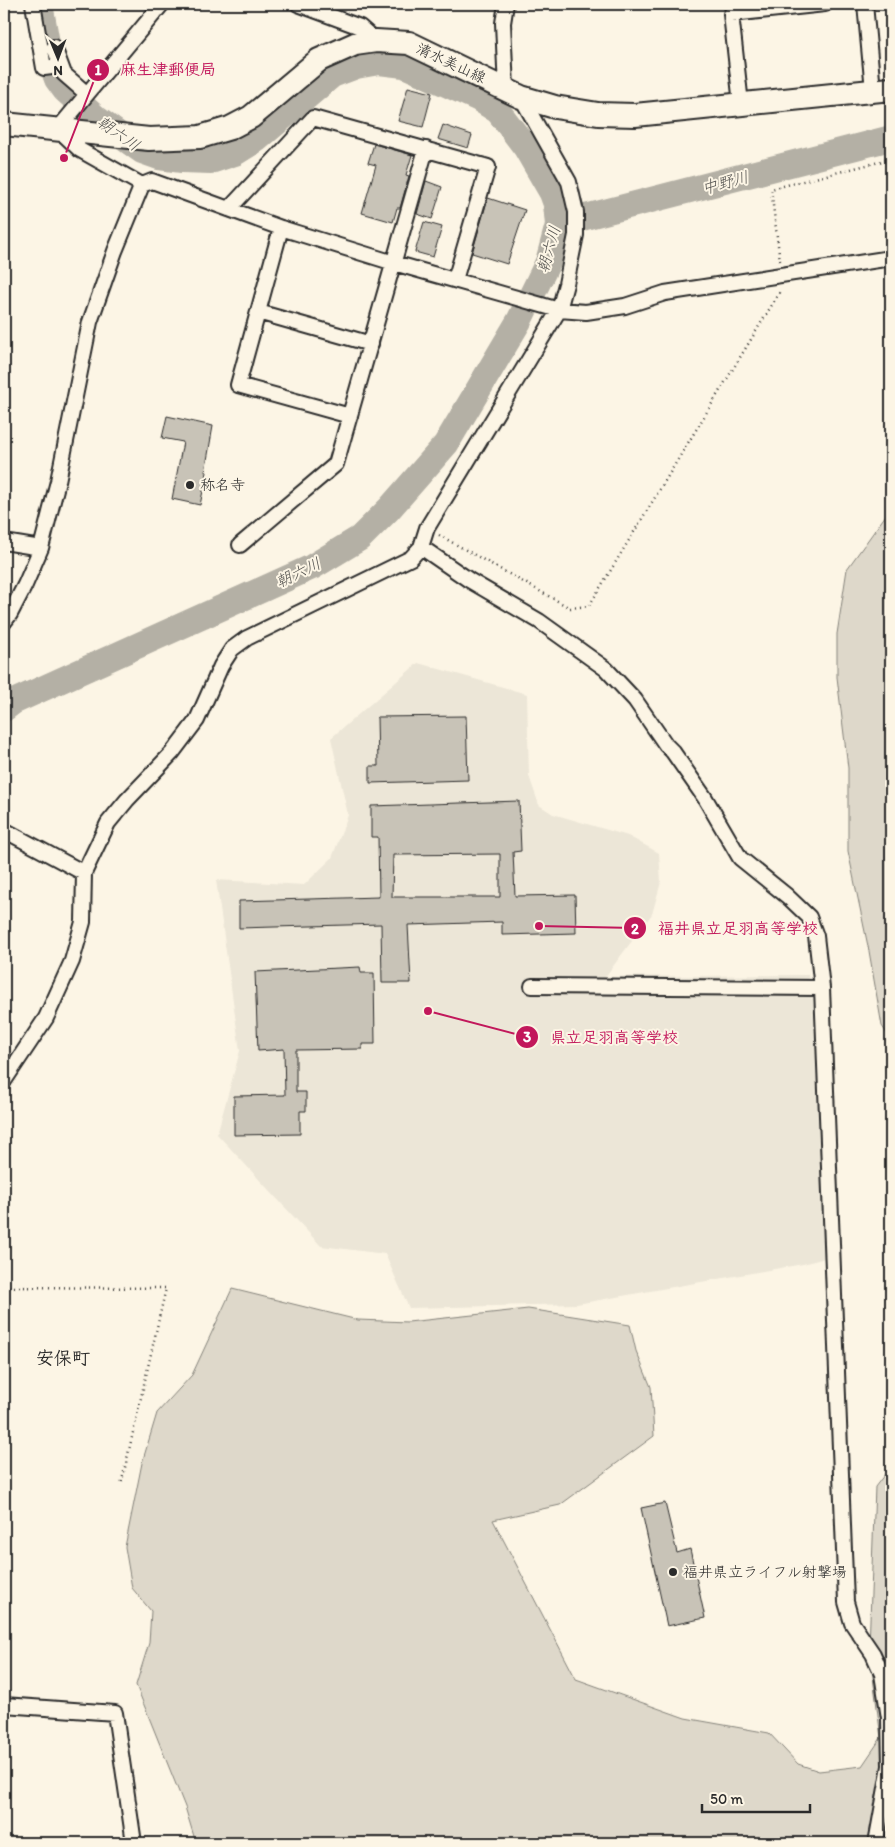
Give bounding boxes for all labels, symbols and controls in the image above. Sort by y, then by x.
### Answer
north arrow [32,32,82,82]
street label: 清水美山線 [413,39,489,87]
callout: 麻生津郵便局 [85,54,226,85]
text: 麻生津郵便局 [120,60,216,79]
text: 1 [95,61,102,79]
text: N [53,62,63,79]
water label: 朝六川 [94,112,144,155]
water label: 中野川 [699,167,751,198]
water label: 朝六川 [533,223,564,275]
place label: 称名寺 [200,476,245,494]
marker: 称名寺 [184,479,196,491]
water label: 朝六川 [272,553,324,592]
callout: 福井県立足羽高等学校 [623,913,828,944]
text: 福井県立足羽高等学校 [658,919,818,938]
text: 2 [631,920,639,938]
callout: 県立足羽高等学校 [515,1021,688,1052]
text: 3 [523,1028,531,1046]
text: 県立足羽高等学校 [550,1028,678,1047]
district label: 安保町 [36,1347,90,1369]
place label: 福井県立ライフル射撃場 [683,1563,847,1581]
marker: 福井県立ライフル射撃場 [667,1566,679,1578]
scale bar [702,1782,810,1814]
text: 50 m [710,1790,743,1808]

